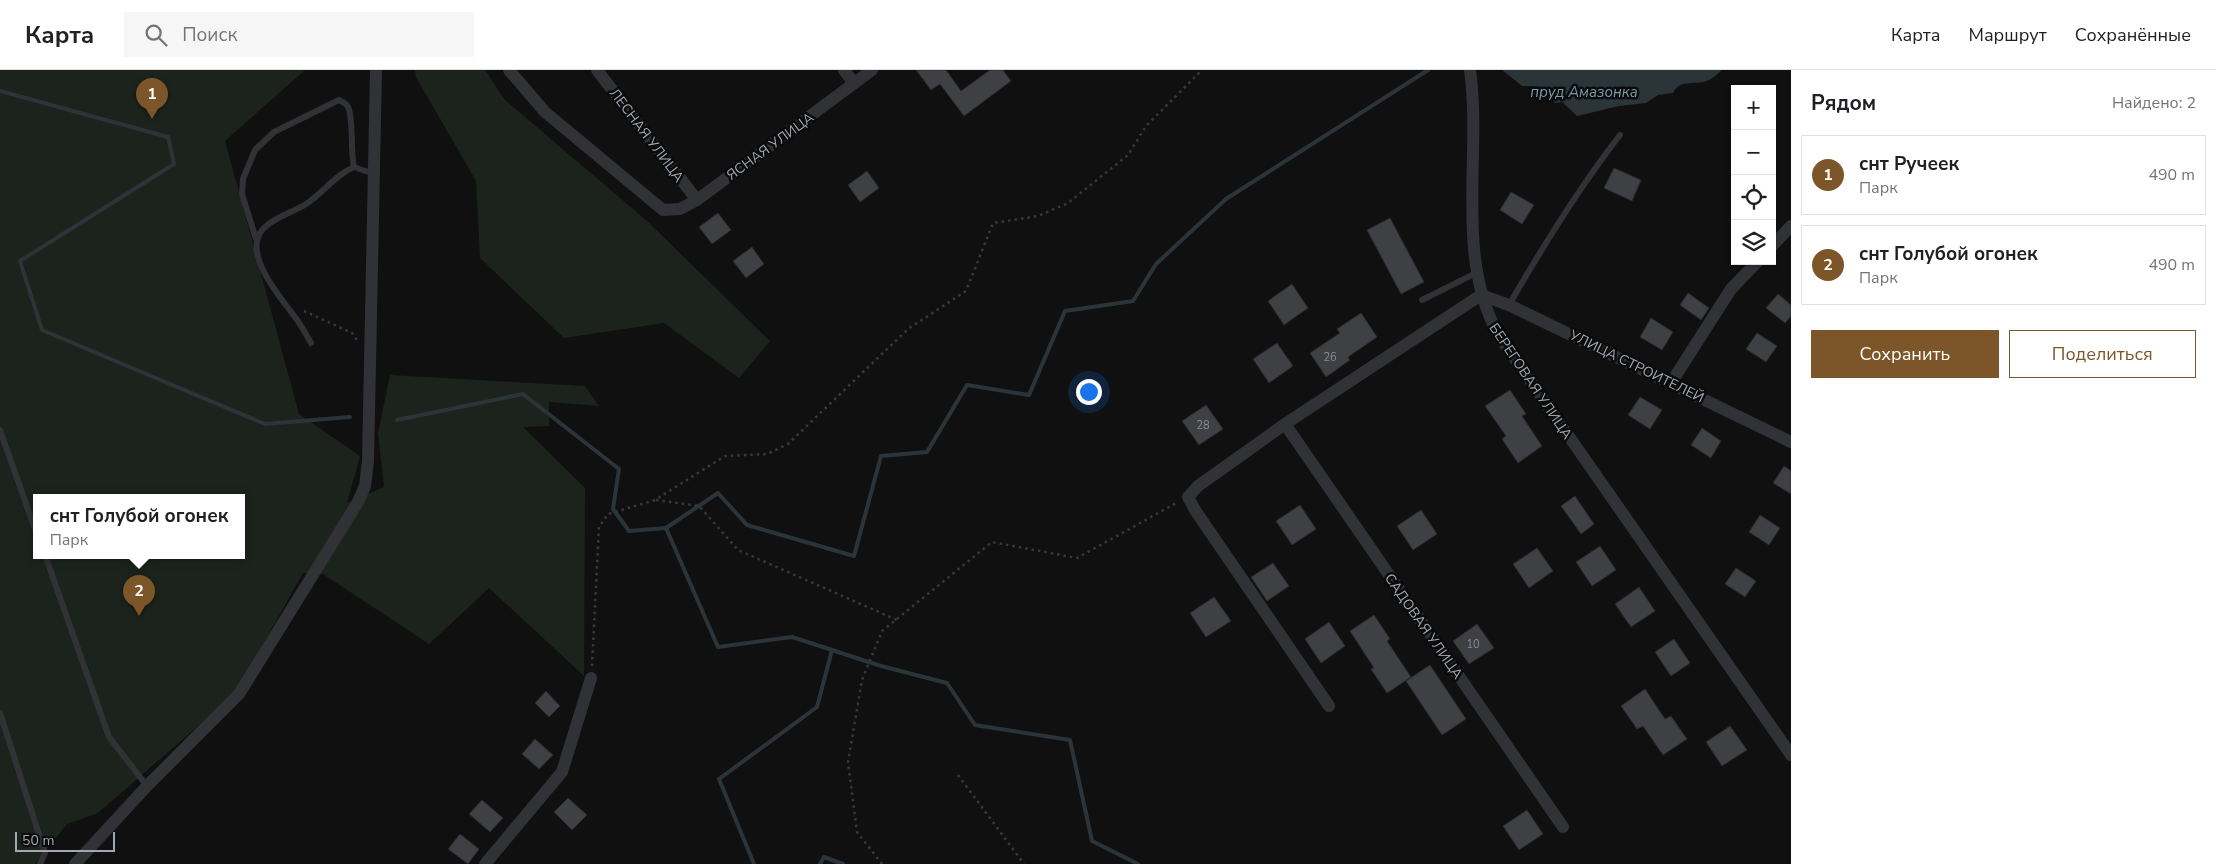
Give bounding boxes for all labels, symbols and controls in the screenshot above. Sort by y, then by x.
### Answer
search box [124,12,474,57]
text: Карта [25,19,94,51]
icon: search [142,21,170,49]
text: Поиск [182,22,237,48]
text: Карта [1891,23,1941,47]
text: Маршрут [1969,23,2047,47]
text: Сохранённые [2075,23,2191,47]
pin: 1 [136,78,168,119]
water label: пруд Амазонка [1530,82,1638,102]
street label: ЛЕСНАЯ УЛИЦА [605,85,688,186]
map controls [1731,85,1776,265]
button: + [1731,85,1776,130]
text: Рядом [1811,89,1876,117]
text: Найдено: 2 [2112,92,2196,114]
street label: ЯСНАЯ УЛИЦА [723,108,818,185]
button: − [1731,130,1776,175]
text: снт Ручеек [1859,151,1959,177]
text: 1 [1823,164,1833,186]
text: 490 m [2148,164,2195,186]
button: locate [1731,175,1776,220]
text: Парк [1859,177,1898,199]
button: layers [1731,220,1776,265]
text: снт Голубой огонек [1859,241,2038,267]
text: 2 [1823,254,1833,276]
text: 490 m [2148,254,2195,276]
text: Парк [1859,267,1898,289]
street label: БЕРЕГОВАЯ УЛИЦА [1485,320,1577,443]
street label: УЛИЦА СТРОИТЕЛЕЙ [1565,325,1707,407]
button: Сохранить [1811,330,1999,378]
button: Поделиться [2009,330,2196,378]
house number: 26 [1323,350,1337,365]
your location [1076,379,1102,405]
house number: 28 [1196,418,1210,433]
popup [33,494,245,559]
text: снт Голубой огонек [50,503,228,529]
text: Парк [50,529,88,551]
street label: САДОВАЯ УЛИЦА [1380,570,1467,683]
pin: 2 [123,575,155,616]
house number: 10 [1466,637,1480,652]
scale bar [15,829,115,852]
text: 50 m [22,831,54,850]

